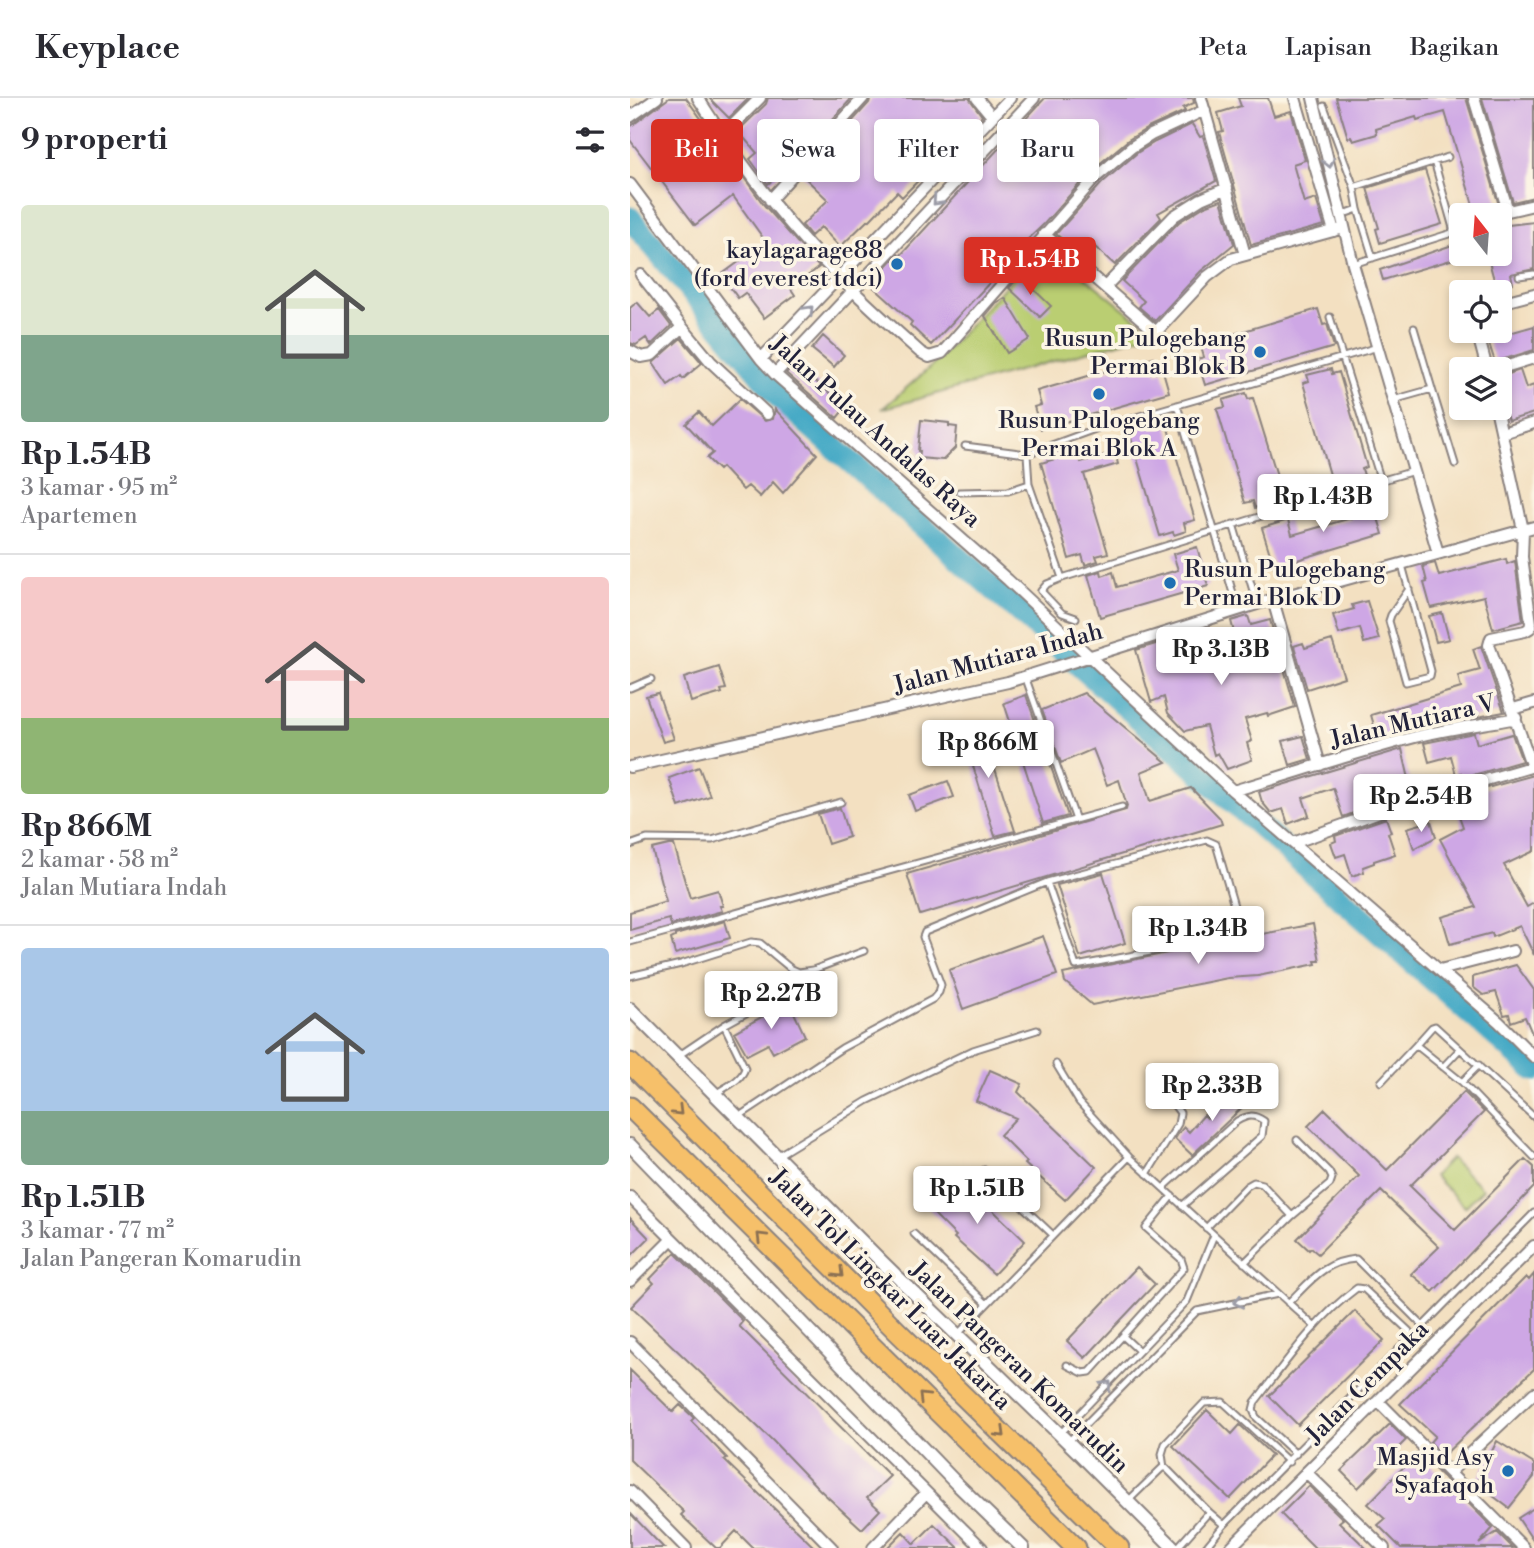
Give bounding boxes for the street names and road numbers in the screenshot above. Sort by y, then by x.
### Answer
street label: Jalan Pulau Andalas Raya [763,329,987,535]
street label: Jalan Mutiara Indah [890,617,1106,702]
street label: Jalan Mutiara V [1327,688,1500,756]
street label: Jalan Tol Lingkar Luar Jakarta [763,1162,1018,1417]
street label: Jalan Pangeran Komarudin [903,1254,1135,1480]
street label: Jalan Cempaka [1299,1314,1436,1451]

